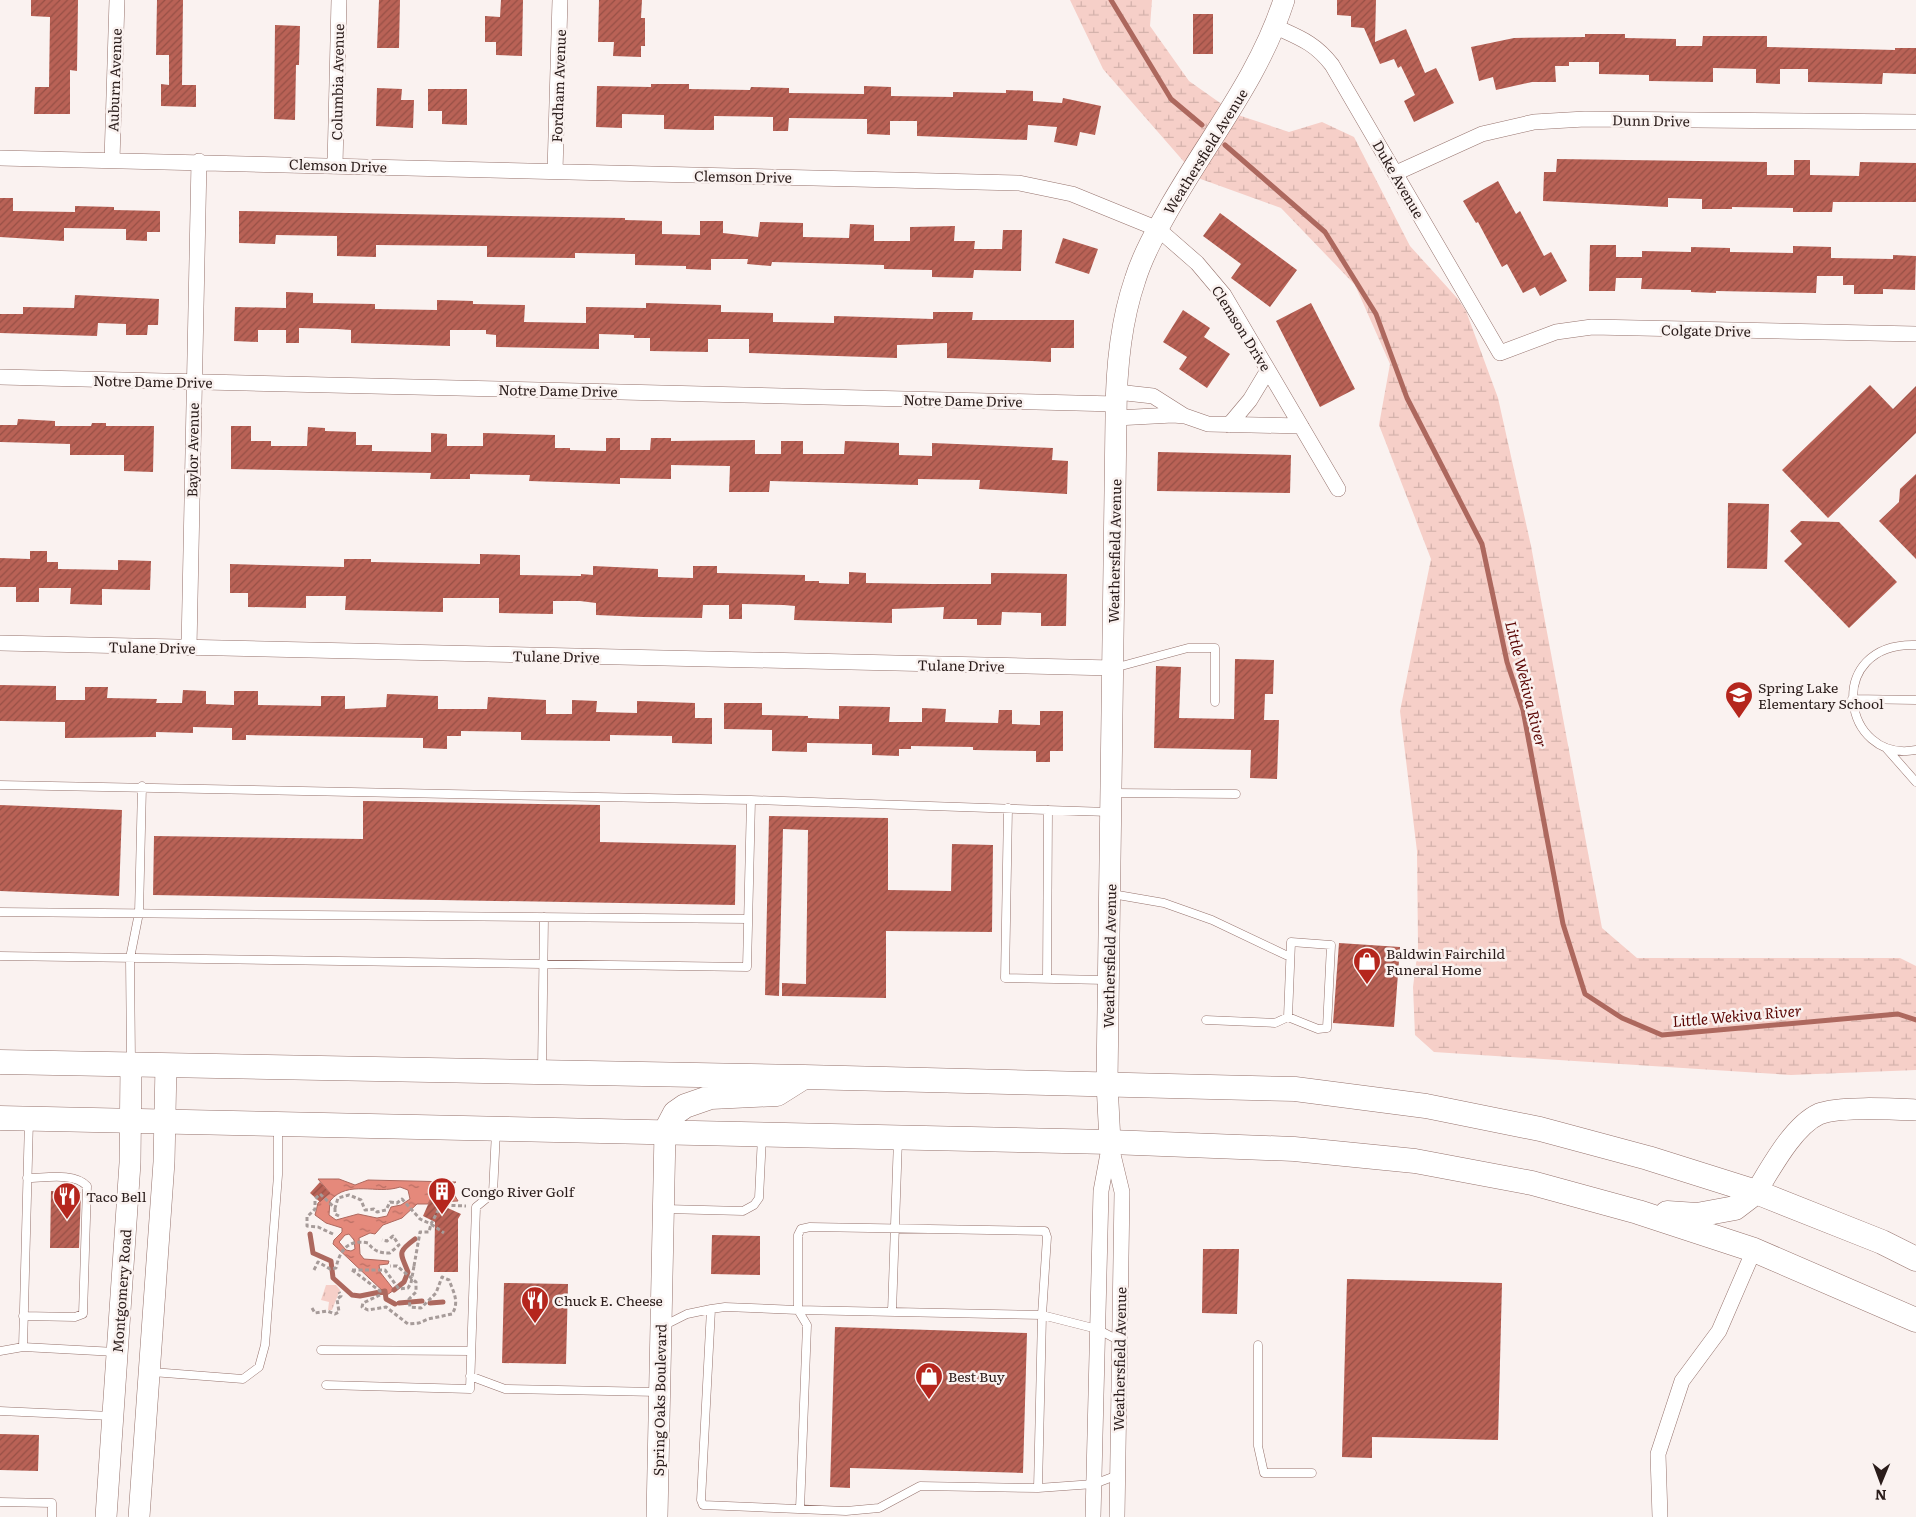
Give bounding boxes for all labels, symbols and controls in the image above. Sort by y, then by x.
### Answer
street label: Columbia Avenue [326,23,348,141]
street label: Auburn Avenue [102,28,126,132]
street label: Fordham Avenue [546,29,570,143]
street label: Weathersfield Avenue [1158,84,1252,218]
street label: Dunn Drive [1612,109,1690,131]
street label: Duke Avenue [1369,136,1429,222]
street label: Clemson Drive [289,153,387,177]
street label: Clemson Drive [694,165,792,187]
street label: Clemson Drive [1208,281,1276,375]
street label: Colgate Drive [1661,319,1751,341]
street label: Notre Dame Drive [93,370,213,392]
street label: Notre Dame Drive [498,379,618,401]
street label: Notre Dame Drive [903,389,1023,411]
street label: Baylor Avenue [181,402,203,498]
street label: Weathersfield Avenue [1103,479,1125,623]
water label: Little Wekiva River [1500,618,1554,750]
street label: Tulane Drive [108,636,196,658]
street label: Tulane Drive [512,645,600,667]
street label: Tulane Drive [917,654,1005,676]
place label: Spring Lake Elementary School [1758,677,1884,713]
school or university icon: Spring Lake Elementary School [1724,680,1754,719]
street label: Weathersfield Avenue [1098,884,1120,1028]
place label: Baldwin Fairchild Funeral Home [1386,943,1506,979]
shop icon: Baldwin Fairchild Funeral Home [1352,946,1382,985]
water label: Little Wekiva River [1671,998,1803,1032]
building icon: Congo River Golf [427,1176,457,1215]
restaurant icon: Taco Bell [52,1181,82,1220]
place label: Congo River Golf [461,1181,576,1201]
place label: Taco Bell [86,1186,147,1206]
street label: Montgomery Road [107,1228,135,1354]
restaurant icon: Chuck E. Cheese [520,1285,550,1324]
street label: Weathersfield Avenue [1108,1287,1130,1431]
place label: Chuck E. Cheese [554,1290,663,1310]
street label: Spring Oaks Boulevard [648,1323,670,1476]
shop icon: Best Buy [914,1361,944,1400]
place label: Best Buy [948,1366,1006,1386]
north arrow [1856,1457,1906,1507]
text: N [1874,1486,1887,1506]

